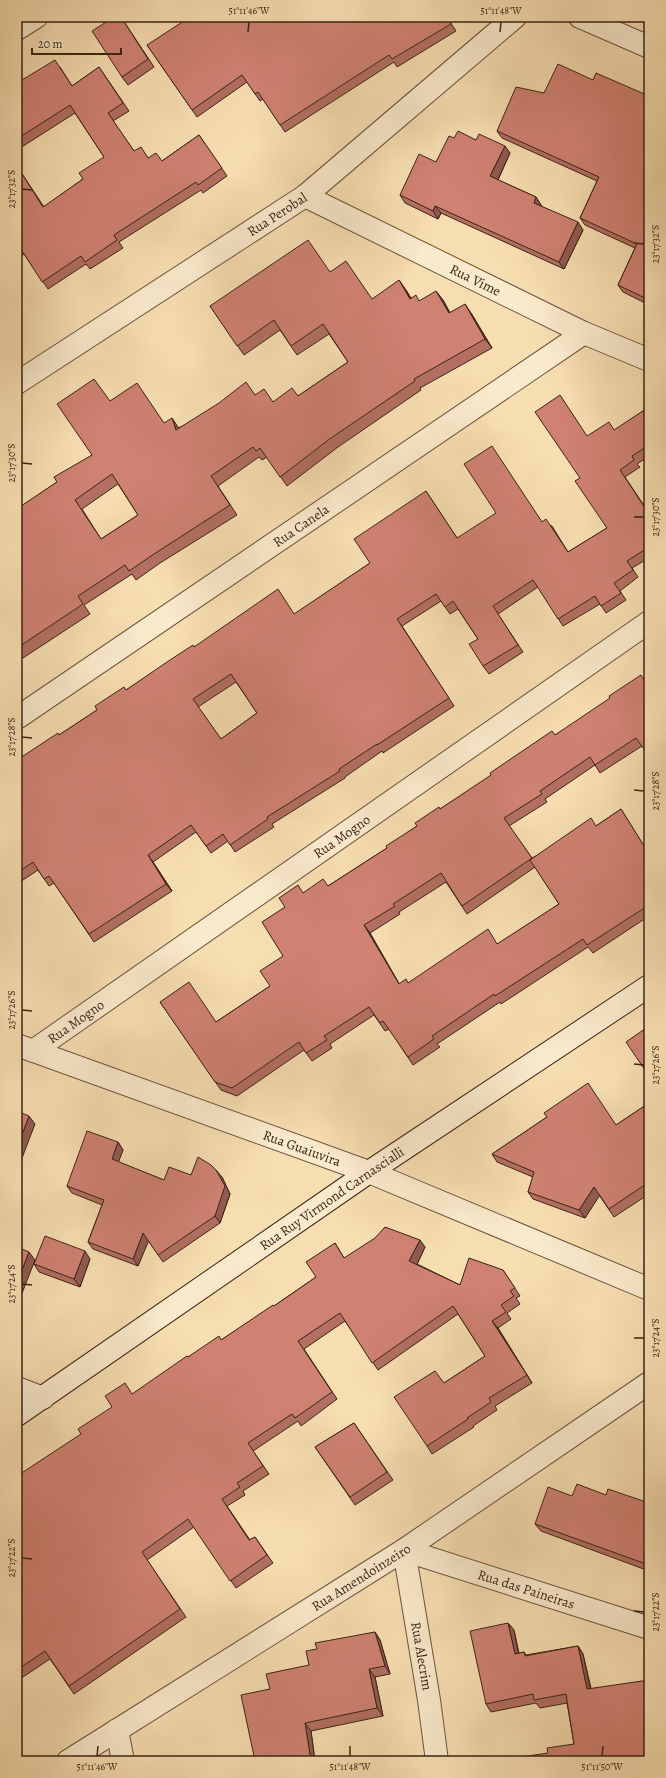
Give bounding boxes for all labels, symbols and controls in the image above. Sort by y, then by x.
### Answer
text: 51°11'46"W [229,4,270,17]
text: 51°11'48"W [480,4,522,17]
scale bar [32,30,121,56]
text: 20 m [38,36,62,52]
text: 23°17'32"S [5,170,18,208]
street label: Rua Perobal [244,188,311,241]
text: 23°17'32"S [649,225,662,263]
street label: Rua Vime [446,260,504,301]
text: 23°17'30"S [5,443,18,483]
text: 23°17'30"S [649,497,662,537]
street label: Rua Canela [269,500,333,552]
text: 23°17'28"S [5,717,18,757]
text: 23°17'28"S [649,771,662,811]
street label: Rua Mogno [310,810,374,863]
text: 23°17'26"S [5,991,18,1029]
street label: Rua Mogno [44,995,108,1048]
text: 23°17'26"S [649,1046,662,1084]
street label: Rua Guaiuvira [260,1126,344,1171]
street label: Rua Ruy Virmond Carnascialli [256,1142,408,1255]
text: 23°17'24"S [5,1265,18,1303]
text: 23°17'24"S [649,1319,662,1357]
text: 23°17'22"S [5,1538,18,1578]
street label: Rua Amendoinzeiro [308,1539,415,1616]
street label: Rua das Paineiras [475,1565,577,1614]
text: 23°17'22"S [649,1592,662,1632]
street label: Rua Alecrim [406,1620,437,1692]
text: 51°11'46"W [77,1760,118,1773]
text: 51°11'48"W [329,1760,371,1773]
text: 51°11'50"W [581,1760,623,1773]

